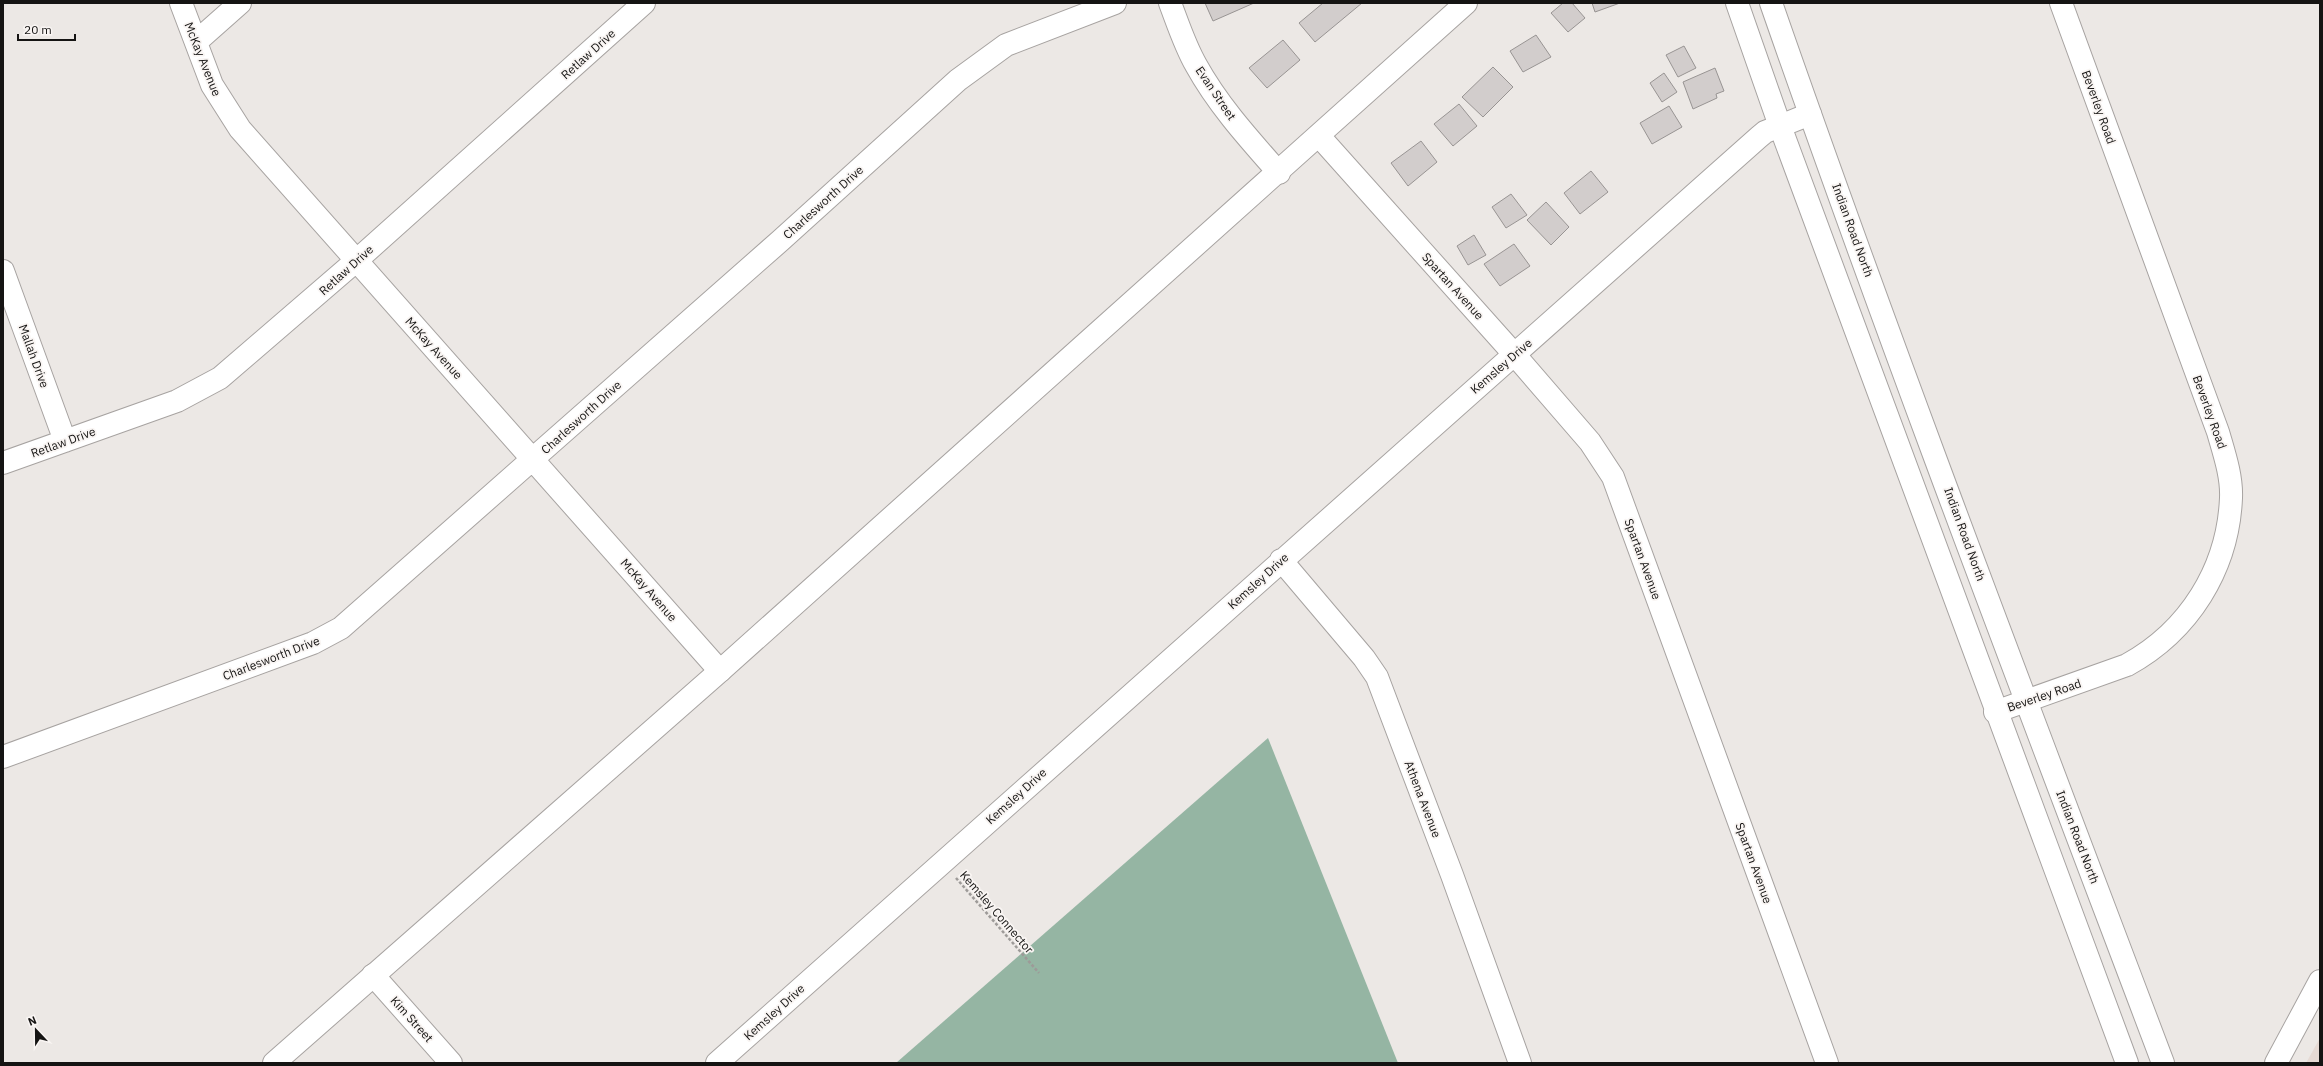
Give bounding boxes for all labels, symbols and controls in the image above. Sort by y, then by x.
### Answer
scale bar [18,16,75,42]
street label: McKay Avenue [181,20,225,99]
text: 20 m [24,22,52,37]
street label: Retlaw Drive [558,25,619,82]
street label: Evan Street [1193,63,1239,123]
street label: Beverley Road [2079,68,2119,146]
street label: Charlesworth Drive [780,162,866,242]
street label: Indian Road North [1829,181,1877,279]
street label: Retlaw Drive [316,241,377,298]
street label: Spartan Avenue [1419,249,1487,323]
street label: McKay Avenue [402,314,466,382]
street label: Mallah Drive [16,322,53,390]
street label: Kemsley Drive [1467,335,1535,397]
street label: Beverley Road [2190,373,2230,451]
street label: Charlesworth Drive [538,377,624,457]
street label: Retlaw Drive [29,423,98,461]
street label: Indian Road North [1941,485,1989,583]
street label: Spartan Avenue [1621,516,1665,602]
street label: Kemsley Drive [1224,549,1292,612]
street label: McKay Avenue [618,555,681,625]
street label: Charlesworth Drive [220,632,322,683]
street label: Beverley Road [2005,675,2083,715]
street label: Athena Avenue [1401,758,1445,840]
street label: Kemsley Drive [982,764,1050,827]
street label: Indian Road North [2053,788,2103,886]
street label: Spartan Avenue [1732,820,1776,906]
street label: Kemsley Connector [957,868,1037,957]
street label: Kemsley Drive [740,980,808,1043]
street label: Kim Street [387,993,437,1045]
north arrow [16,1010,56,1050]
text: N [26,1013,39,1029]

